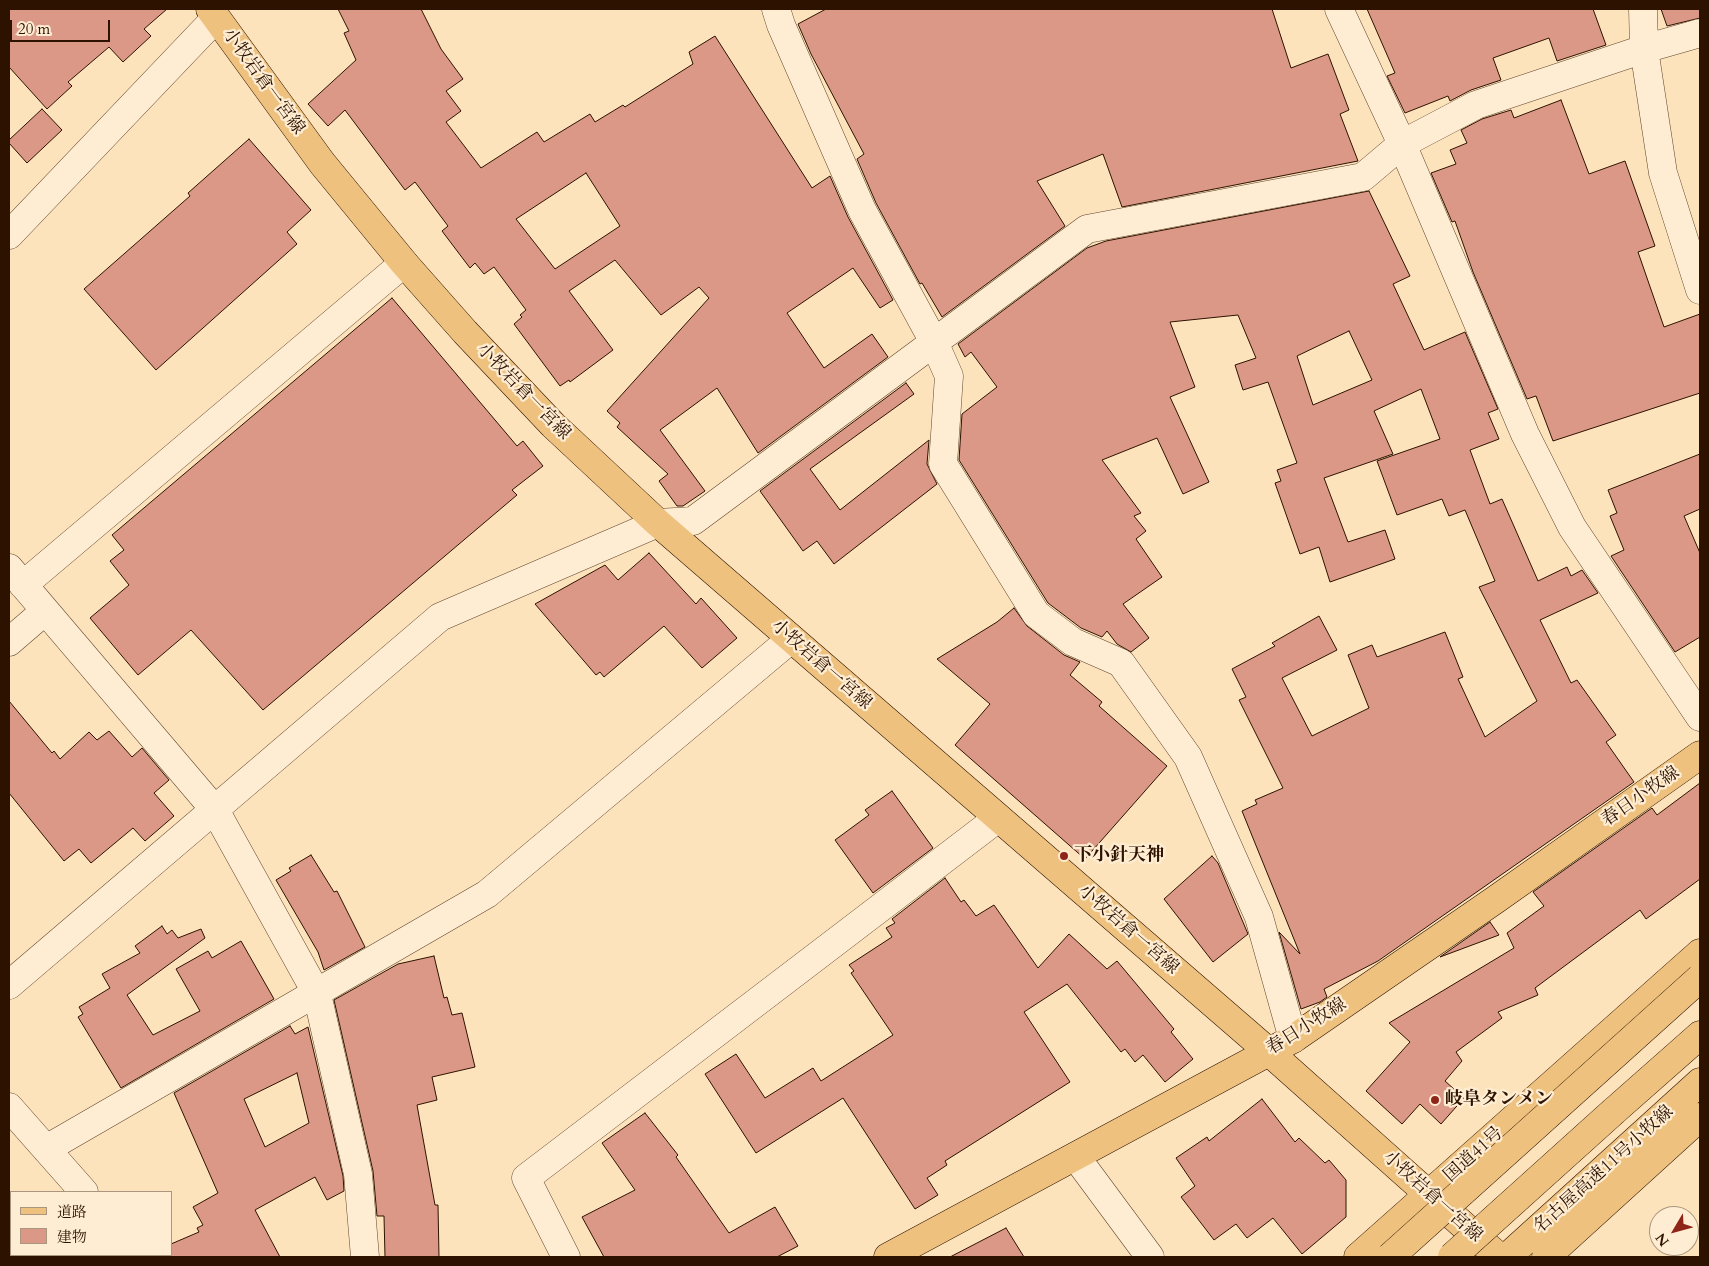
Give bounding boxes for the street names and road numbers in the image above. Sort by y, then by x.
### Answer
street label: 小牧岩倉一宮線 [217,25,309,139]
street label: 小牧岩倉一宮線 [471,339,575,445]
street label: 小牧岩倉一宮線 [766,616,876,714]
street label: 春日小牧線 [1598,762,1684,832]
street label: 小牧岩倉一宮線 [1073,881,1183,979]
street label: 春日小牧線 [1263,994,1351,1060]
street label: 名古屋高速11号小牧線 [1530,1102,1678,1238]
street label: 国道41号 [1440,1123,1508,1187]
street label: 小牧岩倉一宮線 [1378,1147,1486,1247]

